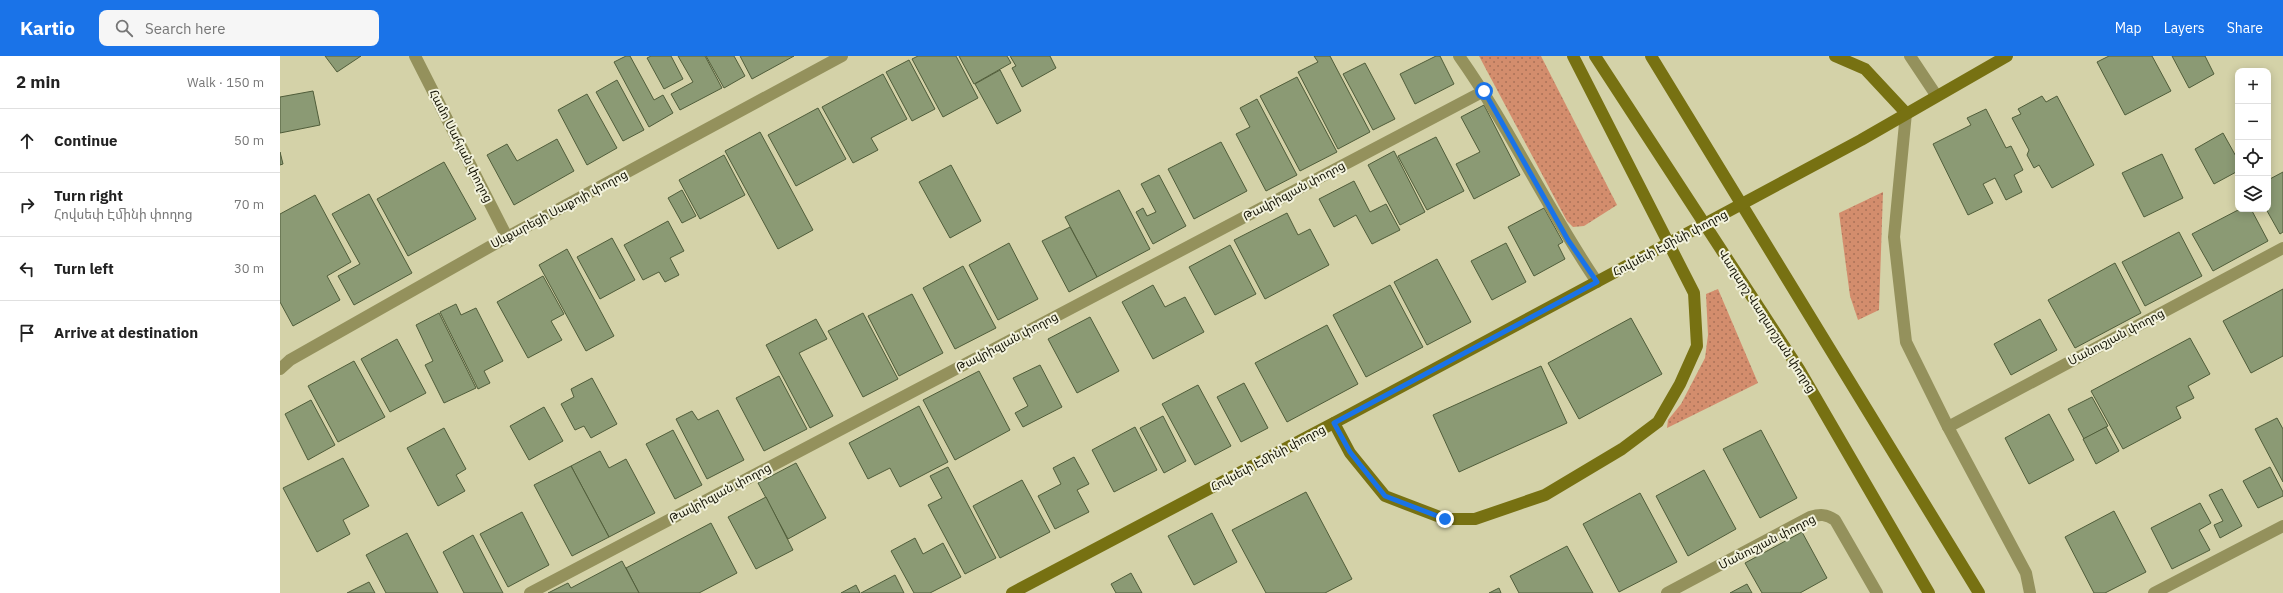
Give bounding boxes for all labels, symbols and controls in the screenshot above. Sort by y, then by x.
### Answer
search box [99,10,379,46]
text: Kartio [20,16,75,40]
icon: search [113,17,135,39]
text: Search here [145,19,225,38]
text: Map [2115,19,2142,37]
text: Layers [2164,19,2205,37]
text: Share [2227,19,2263,37]
map controls [2235,68,2271,212]
button: + [2235,68,2271,104]
text: 2 min [16,71,60,93]
text: Walk · 150 m [187,74,264,91]
route start [1475,82,1493,100]
street label: Համո Սահյան փողոց [426,87,496,205]
button: − [2235,104,2271,140]
icon: ahead [16,130,38,152]
text: Continue [54,131,118,150]
text: 50 m [234,132,264,149]
button: locate [2235,140,2271,176]
street label: Թավրիզյան փողոց [1240,157,1347,224]
street label: Սևքարեցի Սաքոյի փողոց [488,166,630,251]
button: layers [2235,176,2271,212]
text: Turn right [54,186,123,205]
icon: right [16,194,38,216]
text: 70 m [234,196,264,213]
text: Հովսեփ Էմինի փողոց [54,206,193,223]
street label: Հովսեփ Էմինի փողոց [1610,206,1730,279]
street label: Վաղարշ Վաղարշյան փողոց [1715,246,1820,395]
icon: left [16,258,38,280]
text: Turn left [54,259,114,278]
text: 30 m [234,260,264,277]
street label: Մանուշյան փողոց [2065,305,2166,368]
street label: Թավրիզյան փողոց [953,308,1060,375]
icon: arrive [16,322,38,344]
text: Arrive at destination [54,323,198,342]
street label: Հովսեփ Էմինի փողոց [1208,421,1328,494]
street label: Թավրիզյան փողոց [666,459,773,526]
route end [1436,510,1454,528]
street label: Մանուշյան փողոց [1716,511,1818,573]

